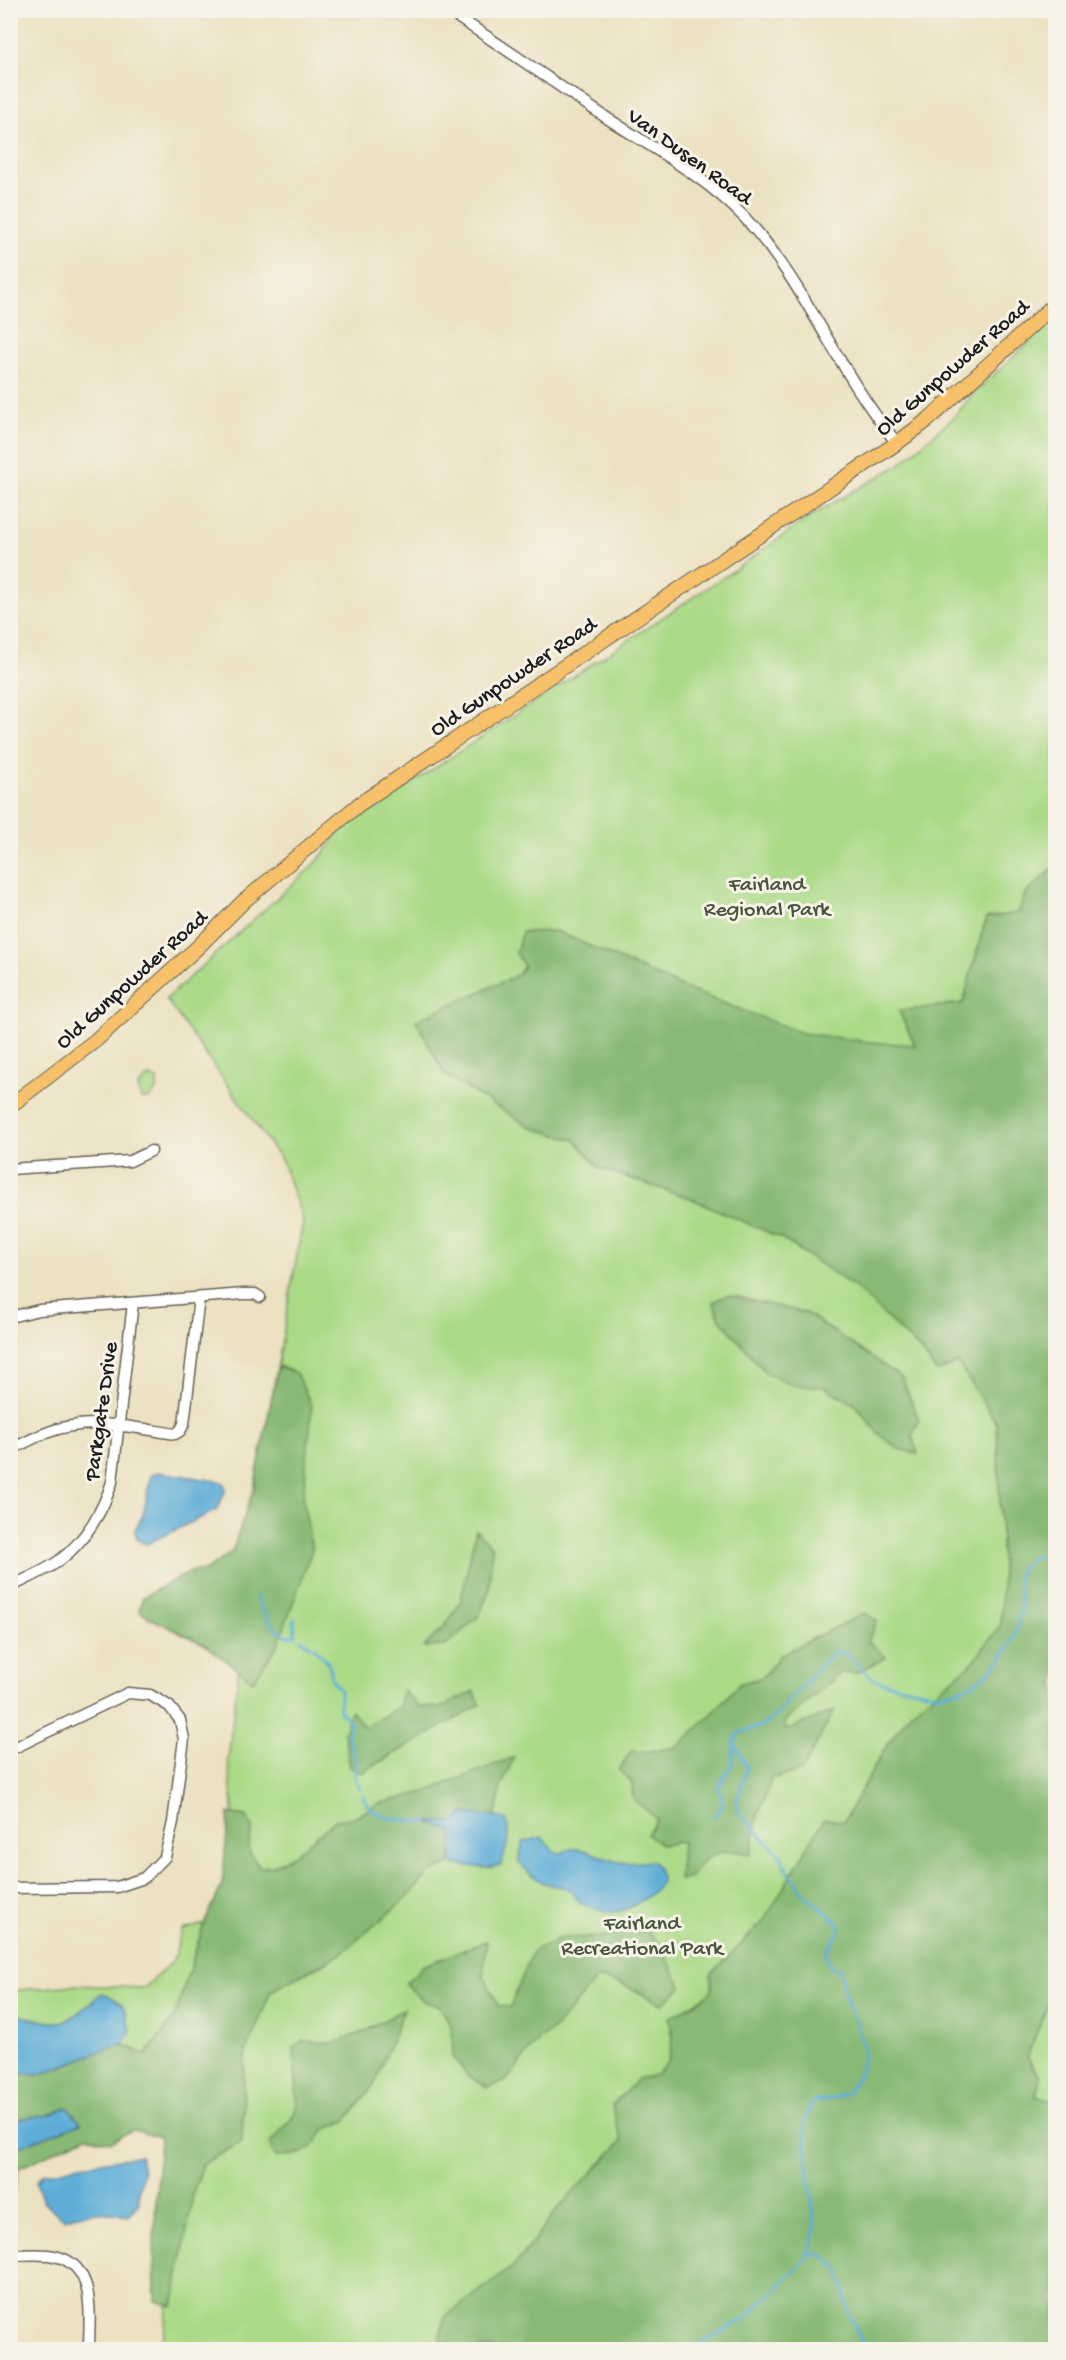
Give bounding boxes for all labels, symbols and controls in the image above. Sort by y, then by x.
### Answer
street label: Van Dusen Road [620,104,758,213]
street label: Old Gunpowder Road [871,294,1037,443]
street label: Old Gunpowder Road [426,612,604,744]
park label: Fairland Regional Park [704,873,832,924]
street label: Old Gunpowder Road [51,905,216,1056]
street label: Parkgate Drive [80,1340,126,1484]
park label: Fairland Recreational Park [561,1912,725,1963]

